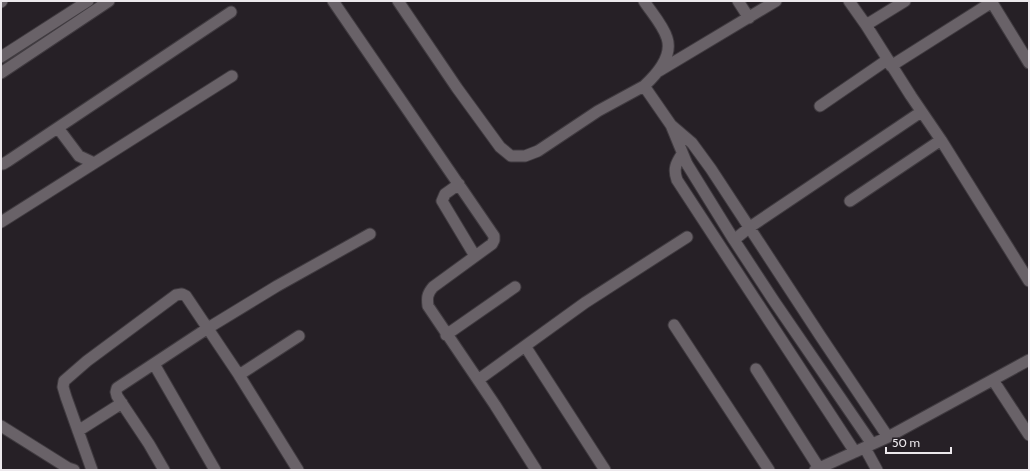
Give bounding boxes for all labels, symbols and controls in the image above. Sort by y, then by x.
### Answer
scale bar [886,429,951,455]
text: 50 m [892,435,920,450]

